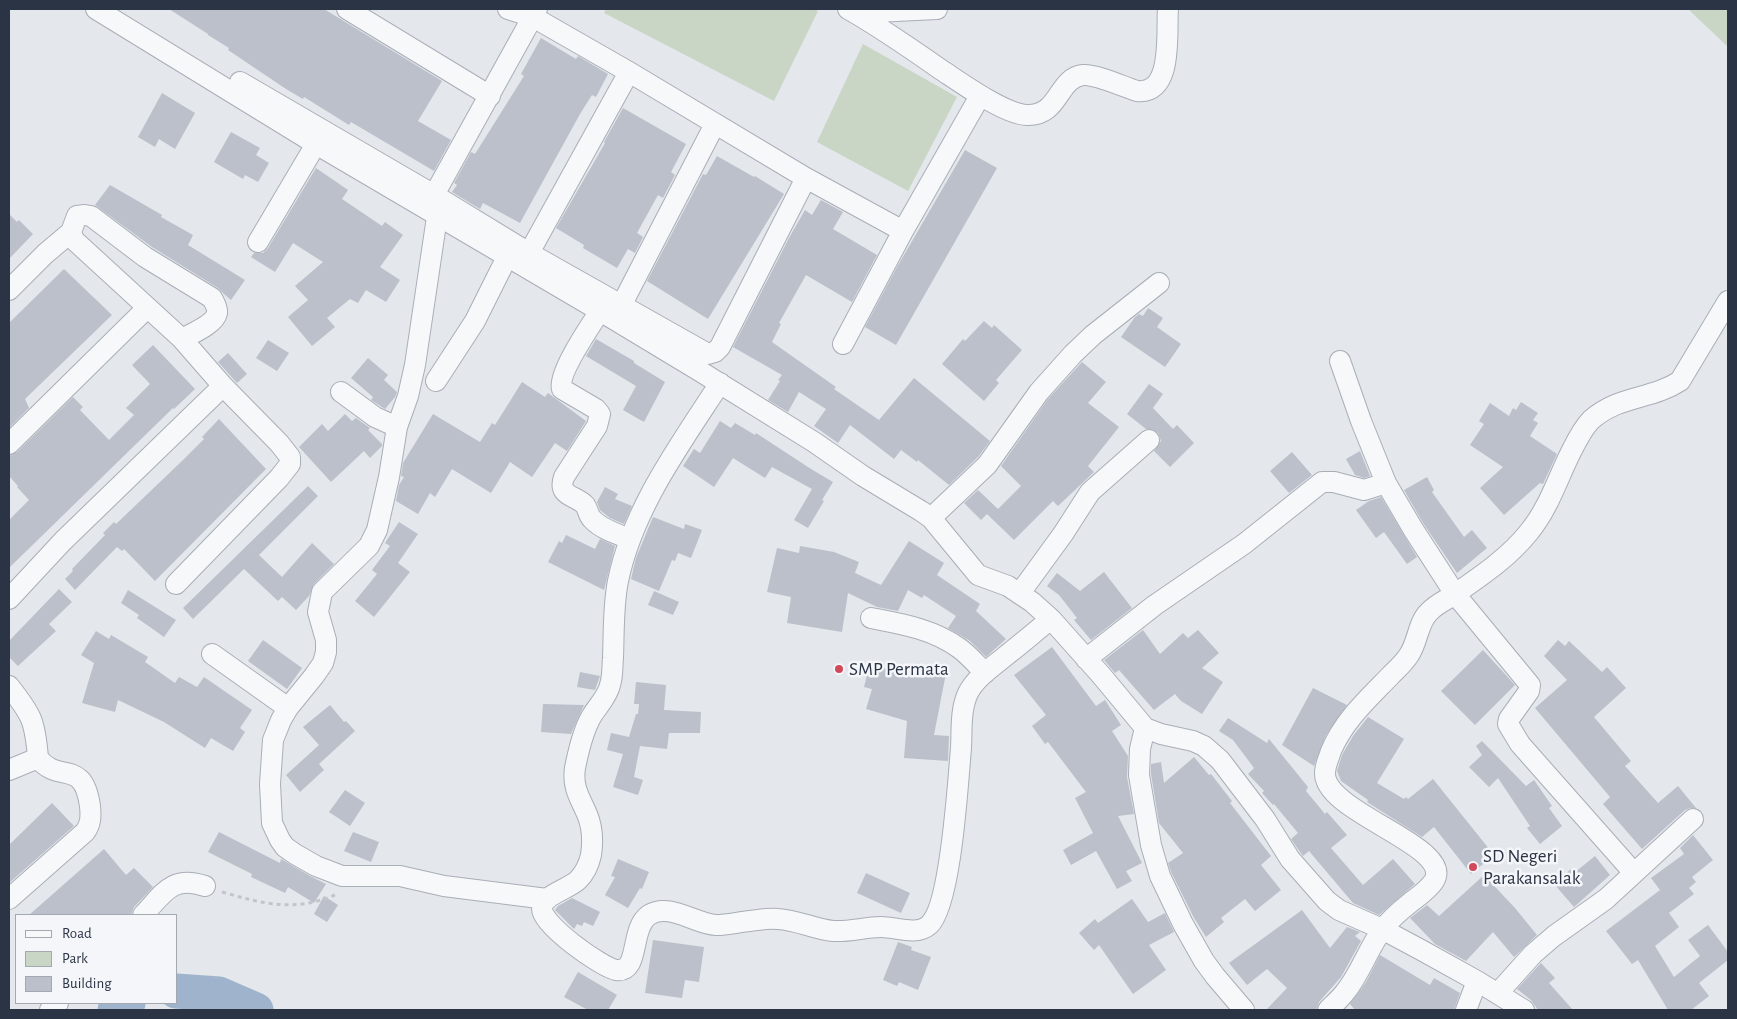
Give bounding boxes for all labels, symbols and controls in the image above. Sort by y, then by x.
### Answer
place label: SMP Permata [849,658,949,680]
marker: SMP Permata [833,663,845,675]
place label: SD Negeri Parakansalak [1483,845,1580,889]
marker: SD Negeri Parakansalak [1467,861,1479,873]
legend [15,914,178,1004]
text: Road [62,926,92,941]
text: Park [62,951,88,966]
text: Building [62,976,112,991]

